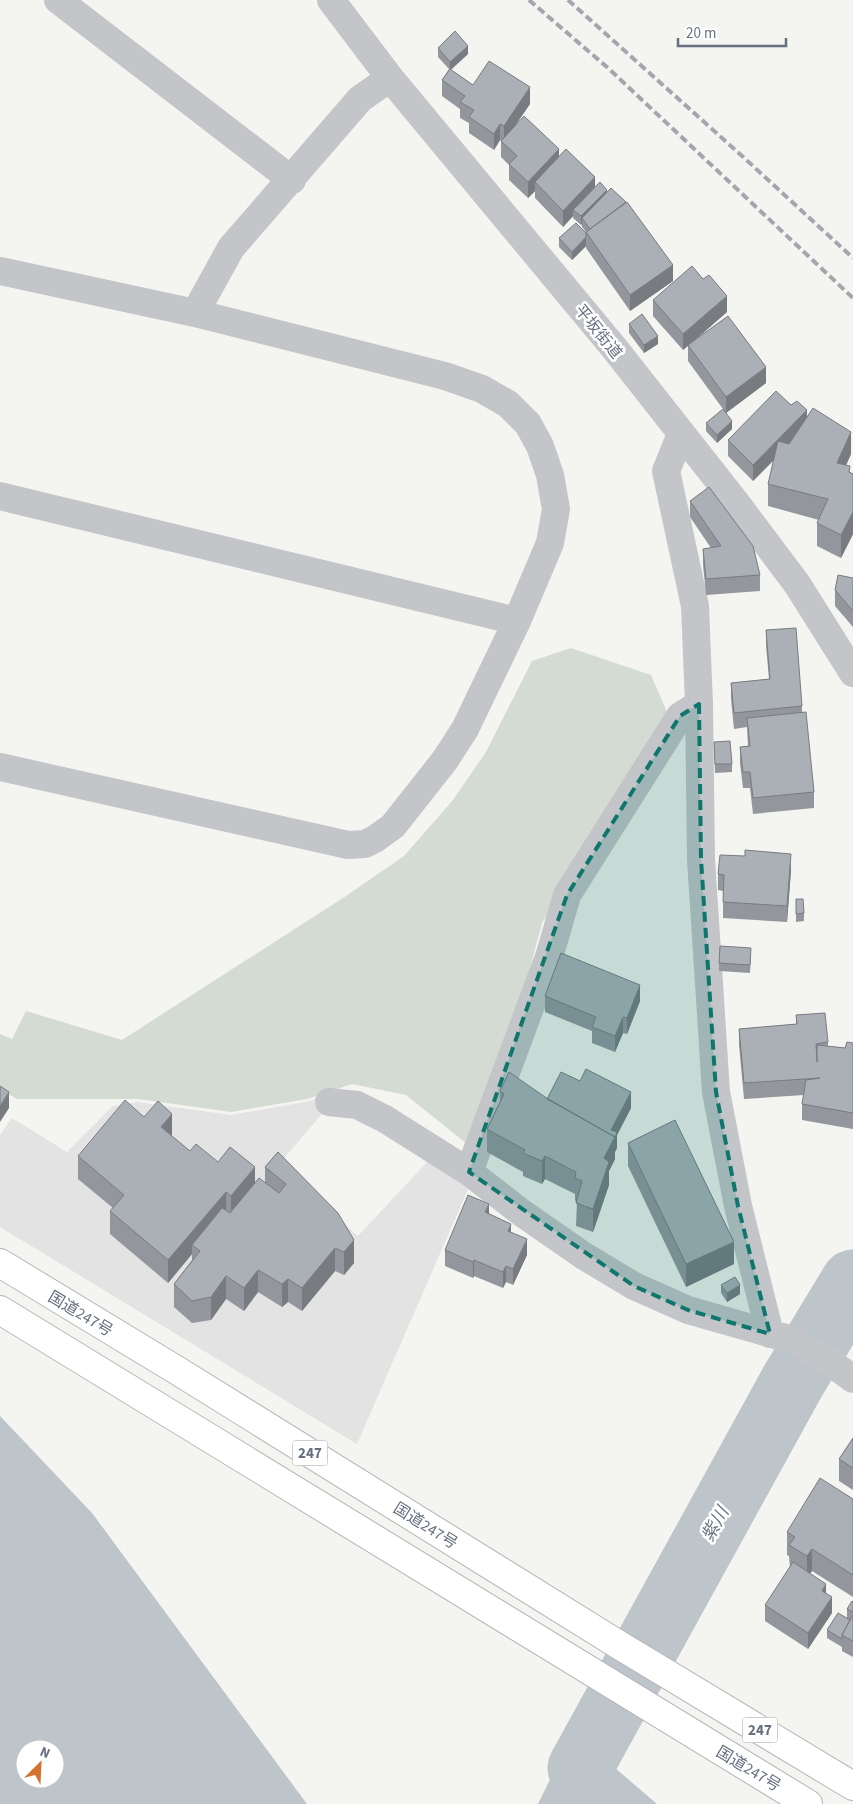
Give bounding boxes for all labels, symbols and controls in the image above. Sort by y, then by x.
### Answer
scale bar [678,15,786,47]
text: 20 m [686,23,716,44]
street label: 平坂街道 [570,300,627,363]
street label: 国道247号 [44,1286,117,1342]
road number: 247 [292,1440,328,1466]
street label: 国道247号 [389,1497,462,1554]
water label: 紫川 [696,1501,736,1546]
road number: 247 [742,1718,778,1742]
north arrow [15,1739,65,1789]
street label: 国道247号 [712,1741,785,1797]
text: N [37,1742,53,1764]

